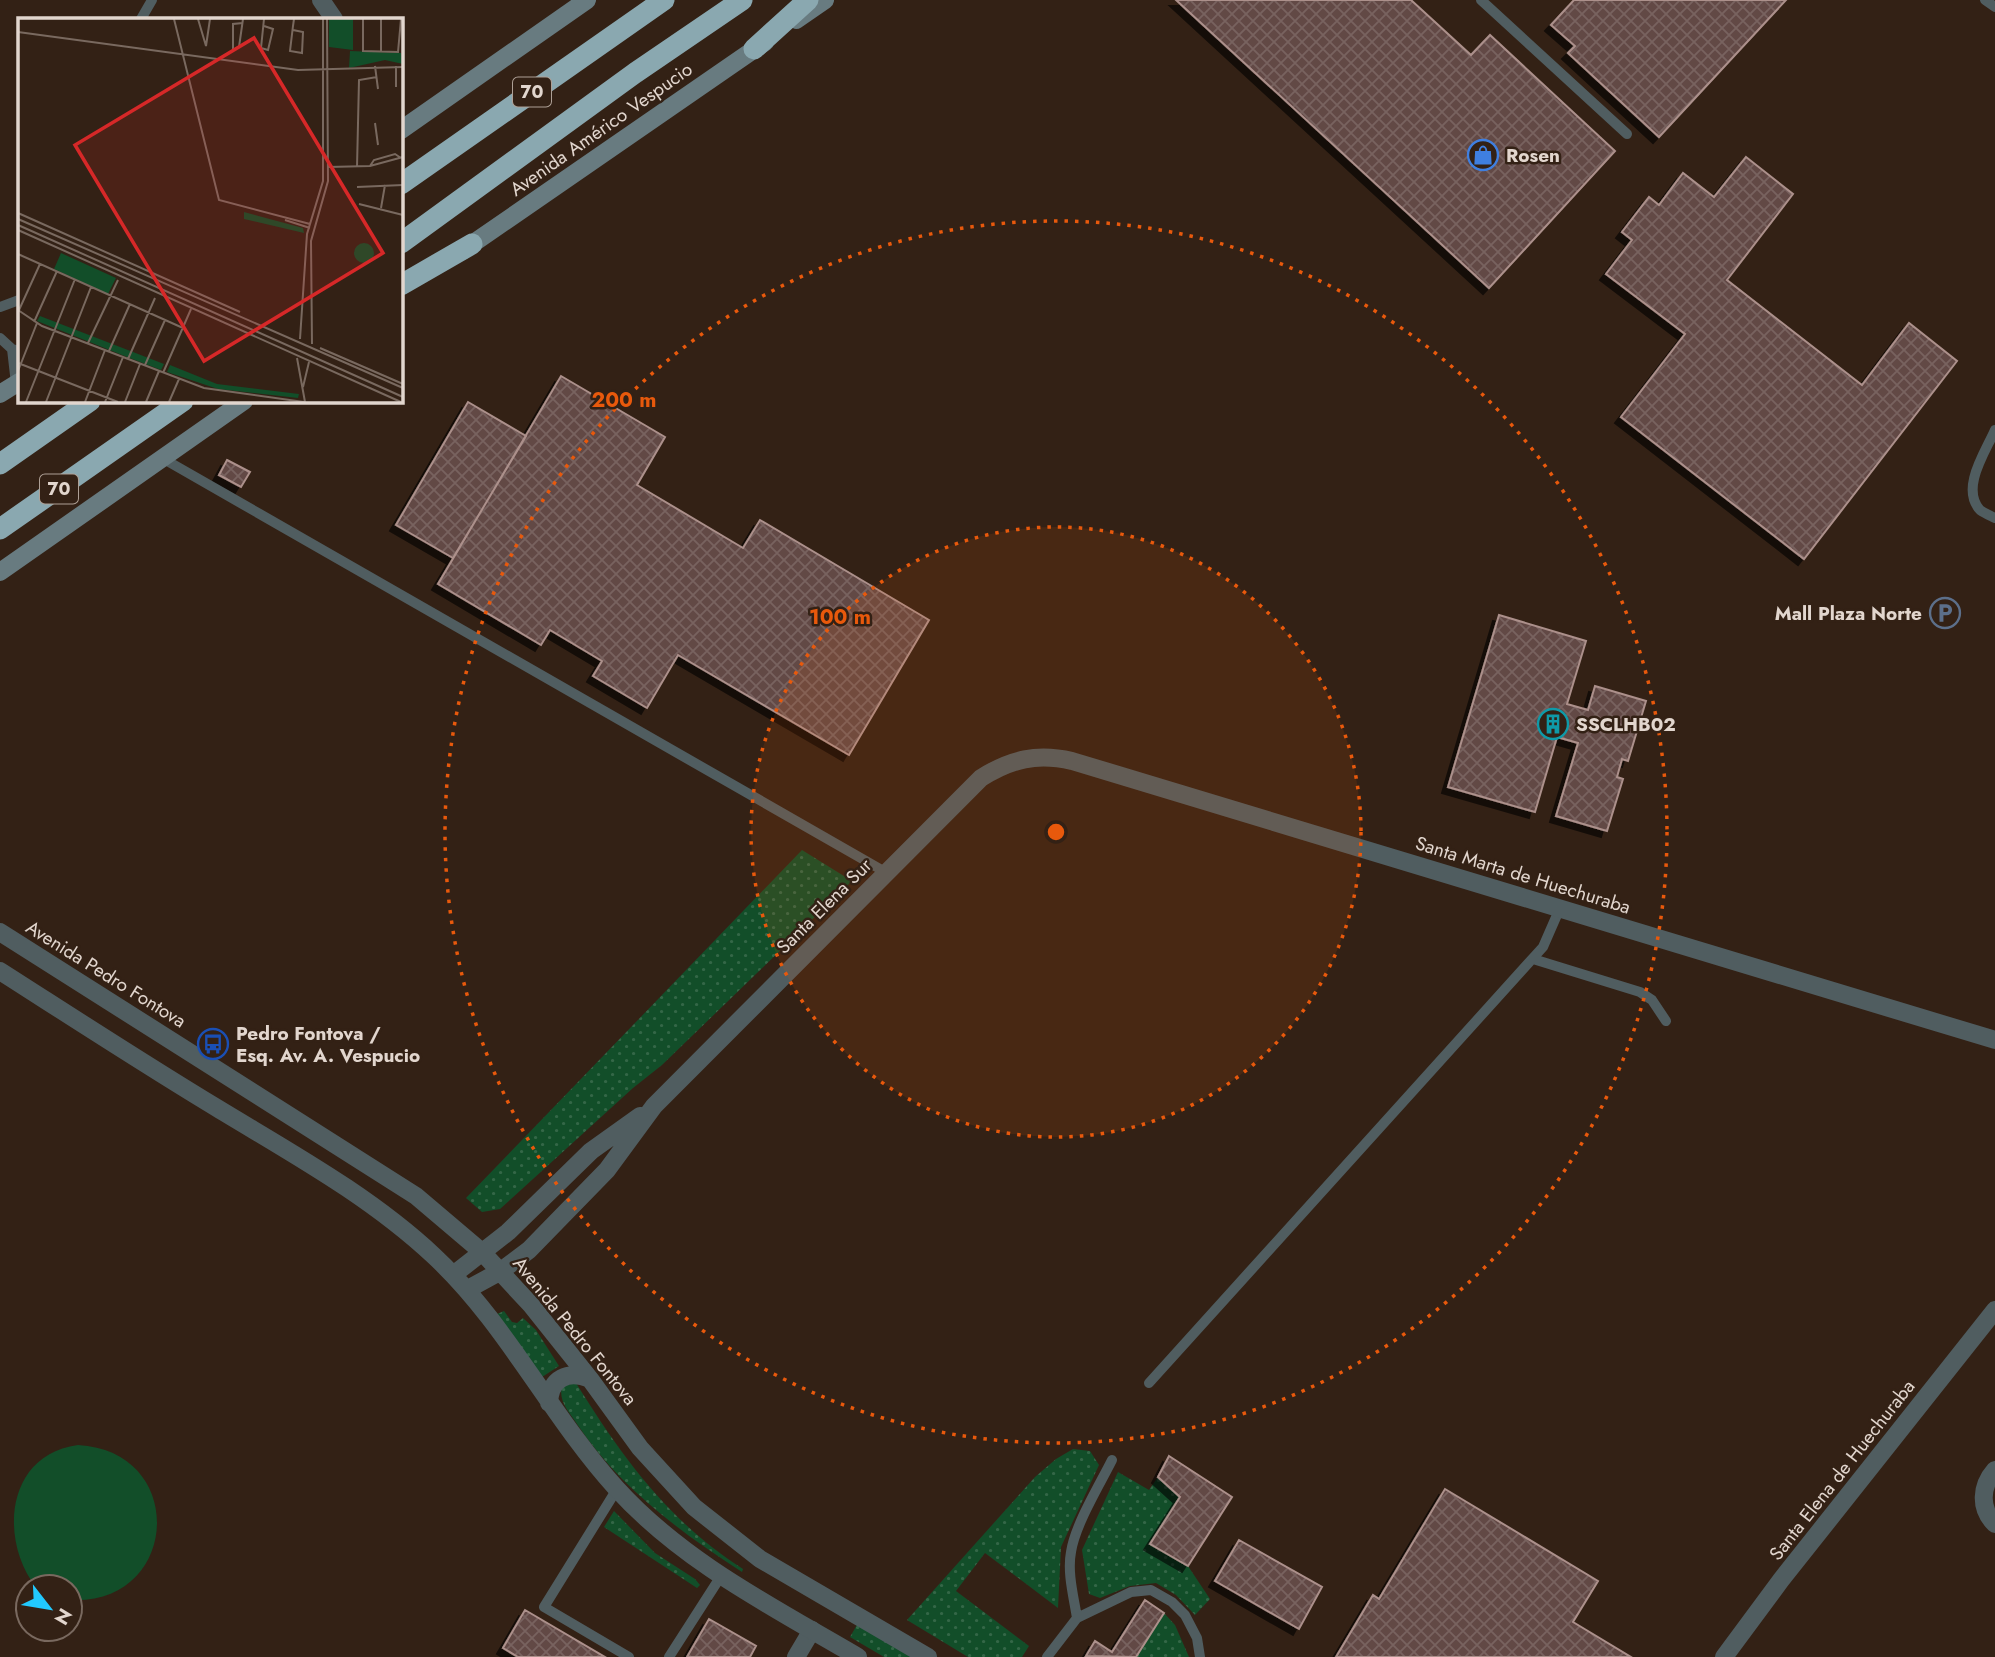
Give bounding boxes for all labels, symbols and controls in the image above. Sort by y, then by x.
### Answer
inset map [18,18,402,402]
street label: Avenida Américo Vespucio [504,56,698,202]
road number: 70 [513,78,551,106]
shop icon: Rosen [1466,138,1500,172]
place label: Rosen [1506,142,1560,169]
text: 200 m [591,385,657,415]
road number: 70 [40,475,78,504]
parking icon: Mall Plaza Norte [1928,596,1962,630]
place label: Mall Plaza Norte [1775,600,1922,627]
text: 100 m [809,602,871,632]
building icon: SSCLHB02 [1536,707,1570,741]
place label: SSCLHB02 [1576,711,1676,738]
centre of rings [1044,820,1068,844]
street label: Santa Marta de Huechuraba [1412,829,1634,921]
street label: Santa Elena Sur [770,852,878,960]
street label: Avenida Pedro Fontova [21,914,191,1034]
place label: Pedro Fontova / Esq. Av. A. Vespucio [236,1020,420,1069]
bus stop icon: Pedro Fontova / Esq. Av. A. Vespucio [196,1027,230,1061]
street label: Avenida Pedro Fontova [507,1251,643,1411]
street label: Santa Elena de Huechuraba [1763,1374,1921,1566]
north arrow [14,1573,84,1643]
text: N [48,1603,79,1630]

